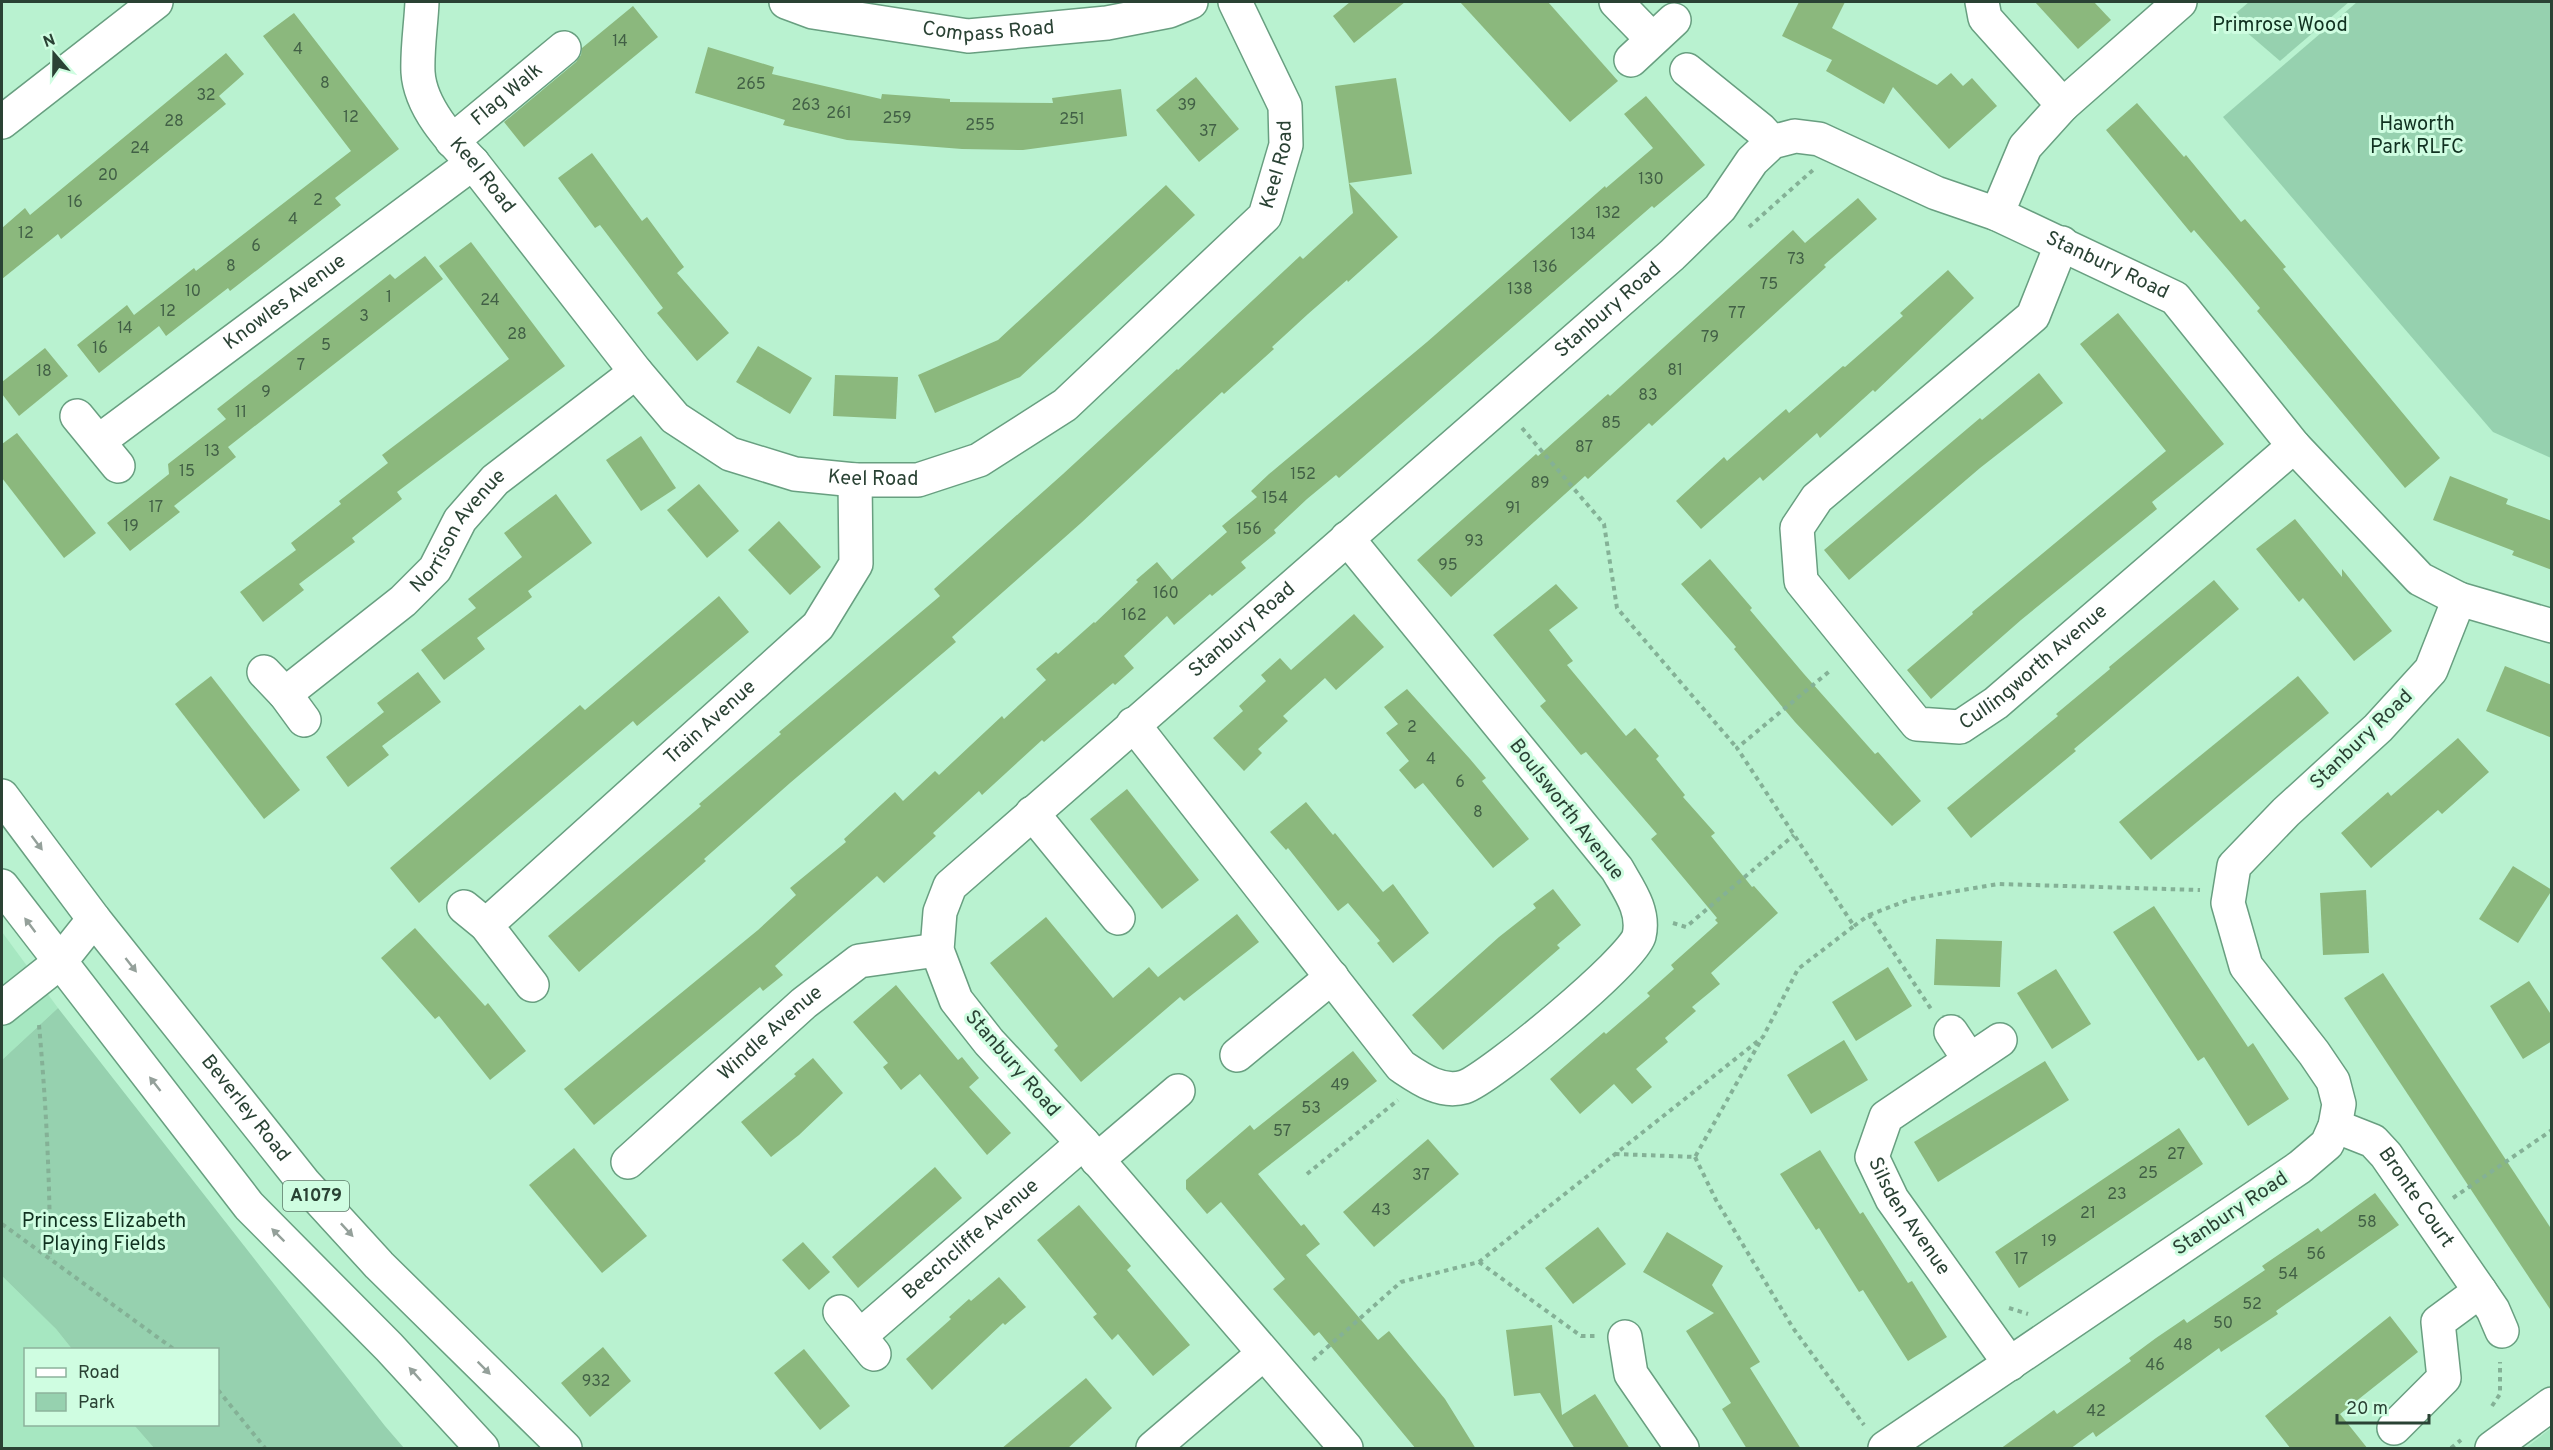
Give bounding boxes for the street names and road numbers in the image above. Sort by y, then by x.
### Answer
street label: Compass Road [920,15,1056,49]
street label: Flag Walk [466,58,549,132]
street label: Keel Road [1255,120,1299,212]
street label: Keel Road [443,132,521,219]
street label: Stanbury Road [2041,226,2173,306]
street label: Knowles Avenue [219,249,352,357]
street label: Stanbury Road [1550,257,1667,364]
street label: Norrison Avenue [405,463,511,599]
street label: Keel Road [826,464,918,493]
street label: Stanbury Road [1184,577,1301,684]
street label: Cullingworth Avenue [1954,599,2113,737]
street label: Train Avenue [659,675,762,771]
street label: Stanbury Road [2305,684,2419,796]
street label: Boulsworth Avenue [1503,734,1629,886]
street label: Windle Avenue [713,980,828,1087]
street label: Stanbury Road [958,1005,1066,1123]
street label: Beverley Road [194,1050,296,1167]
street label: Bronte Court [2372,1142,2459,1253]
street label: Silsden Avenue [1861,1153,1956,1281]
street label: Stanbury Road [2168,1166,2294,1262]
street label: Beechcliffe Avenue [897,1174,1045,1306]
road number: A1079 [283,1181,349,1211]

